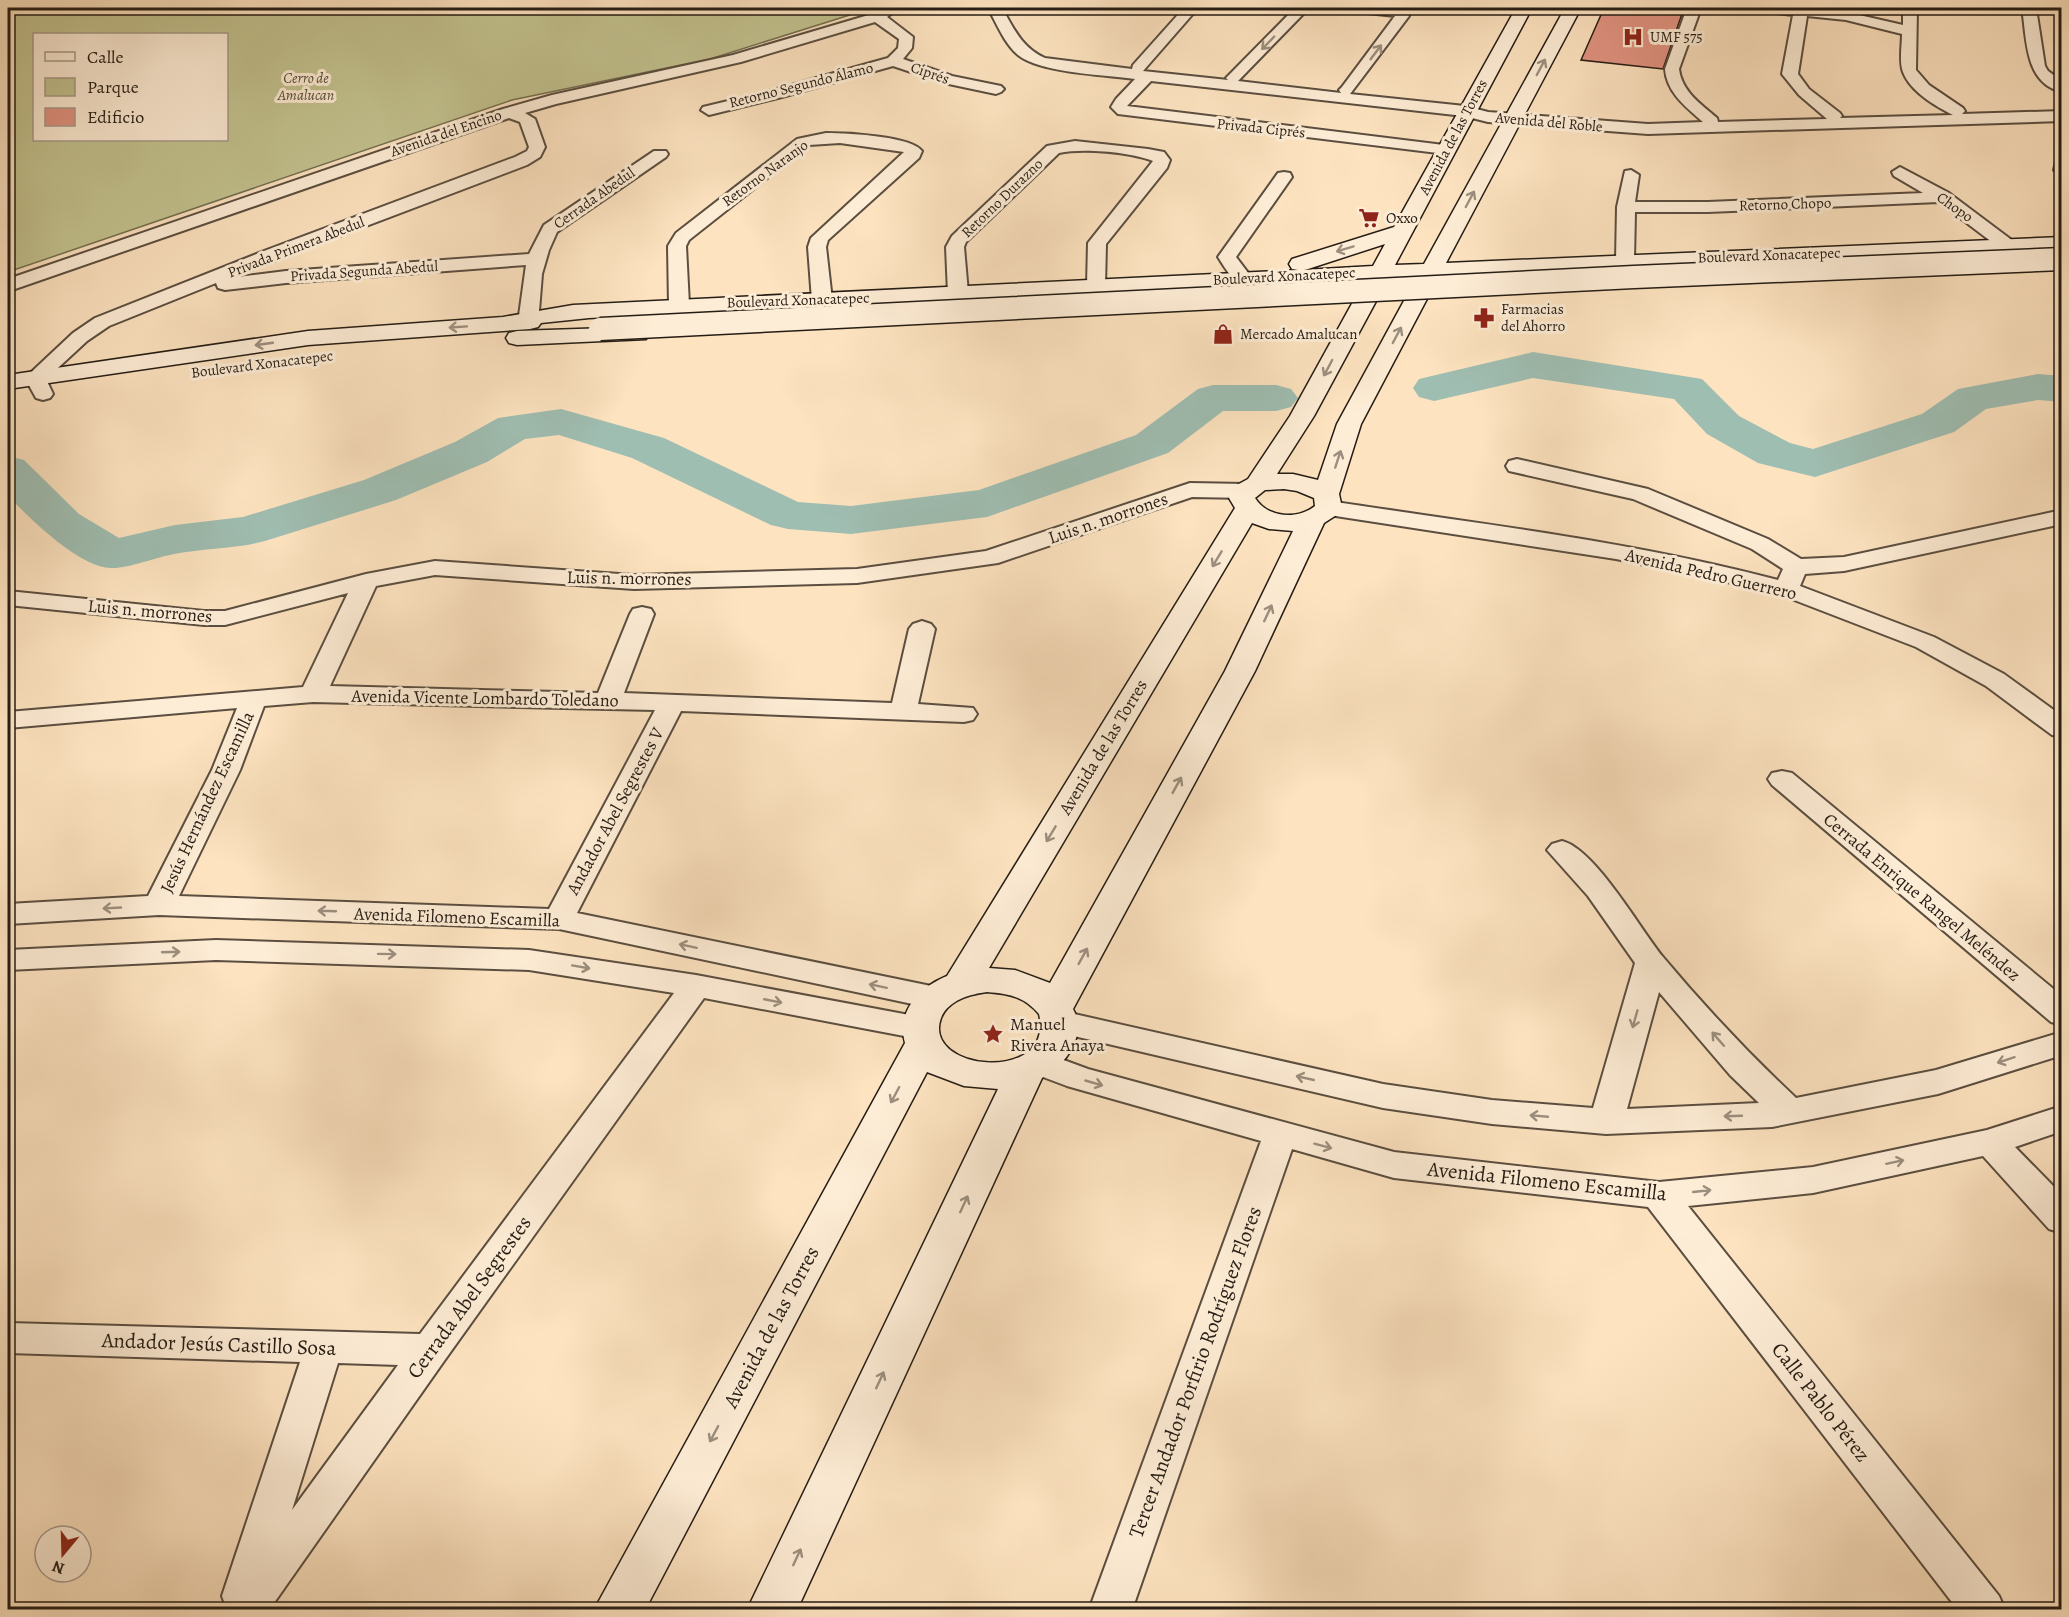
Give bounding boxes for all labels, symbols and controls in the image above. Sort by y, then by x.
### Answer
hospital icon: UMF 575 [1621,25,1645,49]
place label: UMF 575 [1650,27,1703,47]
legend [33,33,228,141]
one-way arrow [1261,35,1275,50]
one-way arrow [1369,44,1382,60]
text: Calle [87,45,124,69]
street label: Retorno Segundo Álamo [727,57,875,113]
street label: Ciprés [908,57,952,89]
one-way arrow [1535,59,1547,76]
park label: Cerro de Amalucan [277,68,334,105]
text: Parque [87,75,139,99]
street label: Avenida de las Torres [1414,76,1492,199]
text: Edificio [87,105,144,129]
street label: Avenida del Encino [387,105,504,162]
street label: Avenida del Roble [1494,107,1604,137]
street label: Privada Ciprés [1216,113,1306,143]
street label: Retorno Naranjo [718,135,812,211]
street label: Retorno Durazno [957,154,1047,242]
street label: Cerrada Abedul [549,162,639,233]
street label: Chopo [1933,187,1977,227]
one-way arrow [1465,190,1476,208]
street label: Retorno Chopo [1738,192,1832,216]
supermarket icon: Oxxo [1357,206,1381,230]
place label: Oxxo [1386,208,1418,228]
street label: Privada Primera Abedul [225,212,368,282]
street label: Boulevard Xonacatepec [1697,243,1841,267]
one-way arrow [1336,244,1355,255]
street label: Privada Segunda Abedul [289,256,439,286]
street label: Boulevard Xonacatepec [1212,262,1356,290]
street label: Boulevard Xonacatepec [726,288,870,312]
place label: Farmacias del Ahorro [1501,299,1565,336]
pharmacy icon: Farmacias del Ahorro [1472,306,1496,330]
one-way arrow [449,322,469,333]
shop icon: Mercado Amalucan [1211,322,1235,346]
place label: Mercado Amalucan [1240,324,1358,344]
one-way arrow [1391,327,1403,344]
one-way arrow [255,339,275,350]
street label: Boulevard Xonacatepec [190,345,334,383]
one-way arrow [1322,358,1333,376]
one-way arrow [1333,450,1344,469]
street label: Luis n. morrones [1045,486,1171,550]
street label: Avenida Pedro Guerrero [1622,542,1799,605]
one-way arrow [1210,550,1222,567]
street label: Luis n. morrones [566,565,692,591]
street label: Luis n. morrones [87,594,213,628]
one-way arrow [1262,604,1274,622]
street label: Avenida de las Torres [1053,675,1153,820]
street label: Avenida Vicente Lombardo Toledano [350,684,619,712]
street label: Jesús Hernández Escamilla [154,707,260,897]
street label: Andador Abel Segrestes V [560,723,669,900]
one-way arrow [1172,777,1183,795]
street label: Cerrada Enrique Rangel Meléndez [1818,807,2026,987]
one-way arrow [1044,825,1056,842]
street label: Avenida Filomeno Escamilla [353,901,561,933]
one-way arrow [102,903,122,914]
one-way arrow [318,905,338,917]
one-way arrow [678,940,698,951]
one-way arrow [160,946,180,958]
one-way arrow [1078,948,1089,966]
one-way arrow [376,949,396,960]
one-way arrow [571,962,590,973]
one-way arrow [869,980,889,991]
one-way arrow [763,996,782,1007]
one-way arrow [1629,1009,1641,1028]
place label: Manuel Rivera Anaya [1010,1012,1105,1057]
place icon: Manuel Rivera Anaya [981,1022,1005,1046]
one-way arrow [1711,1032,1725,1047]
one-way arrow [1997,1056,2016,1067]
one-way arrow [1296,1072,1315,1083]
one-way arrow [1084,1077,1103,1089]
one-way arrow [889,1086,900,1104]
one-way arrow [1529,1110,1549,1121]
one-way arrow [1724,1111,1744,1122]
one-way arrow [1313,1141,1332,1152]
street label: Avenida Filomeno Escamilla [1425,1154,1668,1208]
one-way arrow [1885,1156,1904,1168]
one-way arrow [1692,1185,1712,1196]
one-way arrow [958,1195,970,1213]
street label: Tercer Andador Porfirio Rodríguez Flores [1122,1202,1268,1542]
street label: Cerrada Abel Segrestes [400,1210,538,1384]
street label: Avenida de las Torres [716,1241,826,1414]
street label: Andador Jesús Castillo Sosa [100,1326,337,1362]
street label: Calle Pablo Pérez [1765,1336,1877,1468]
one-way arrow [875,1372,887,1390]
one-way arrow [708,1424,719,1442]
north arrow [33,1524,93,1584]
one-way arrow [792,1548,804,1566]
text: N [49,1555,68,1580]

